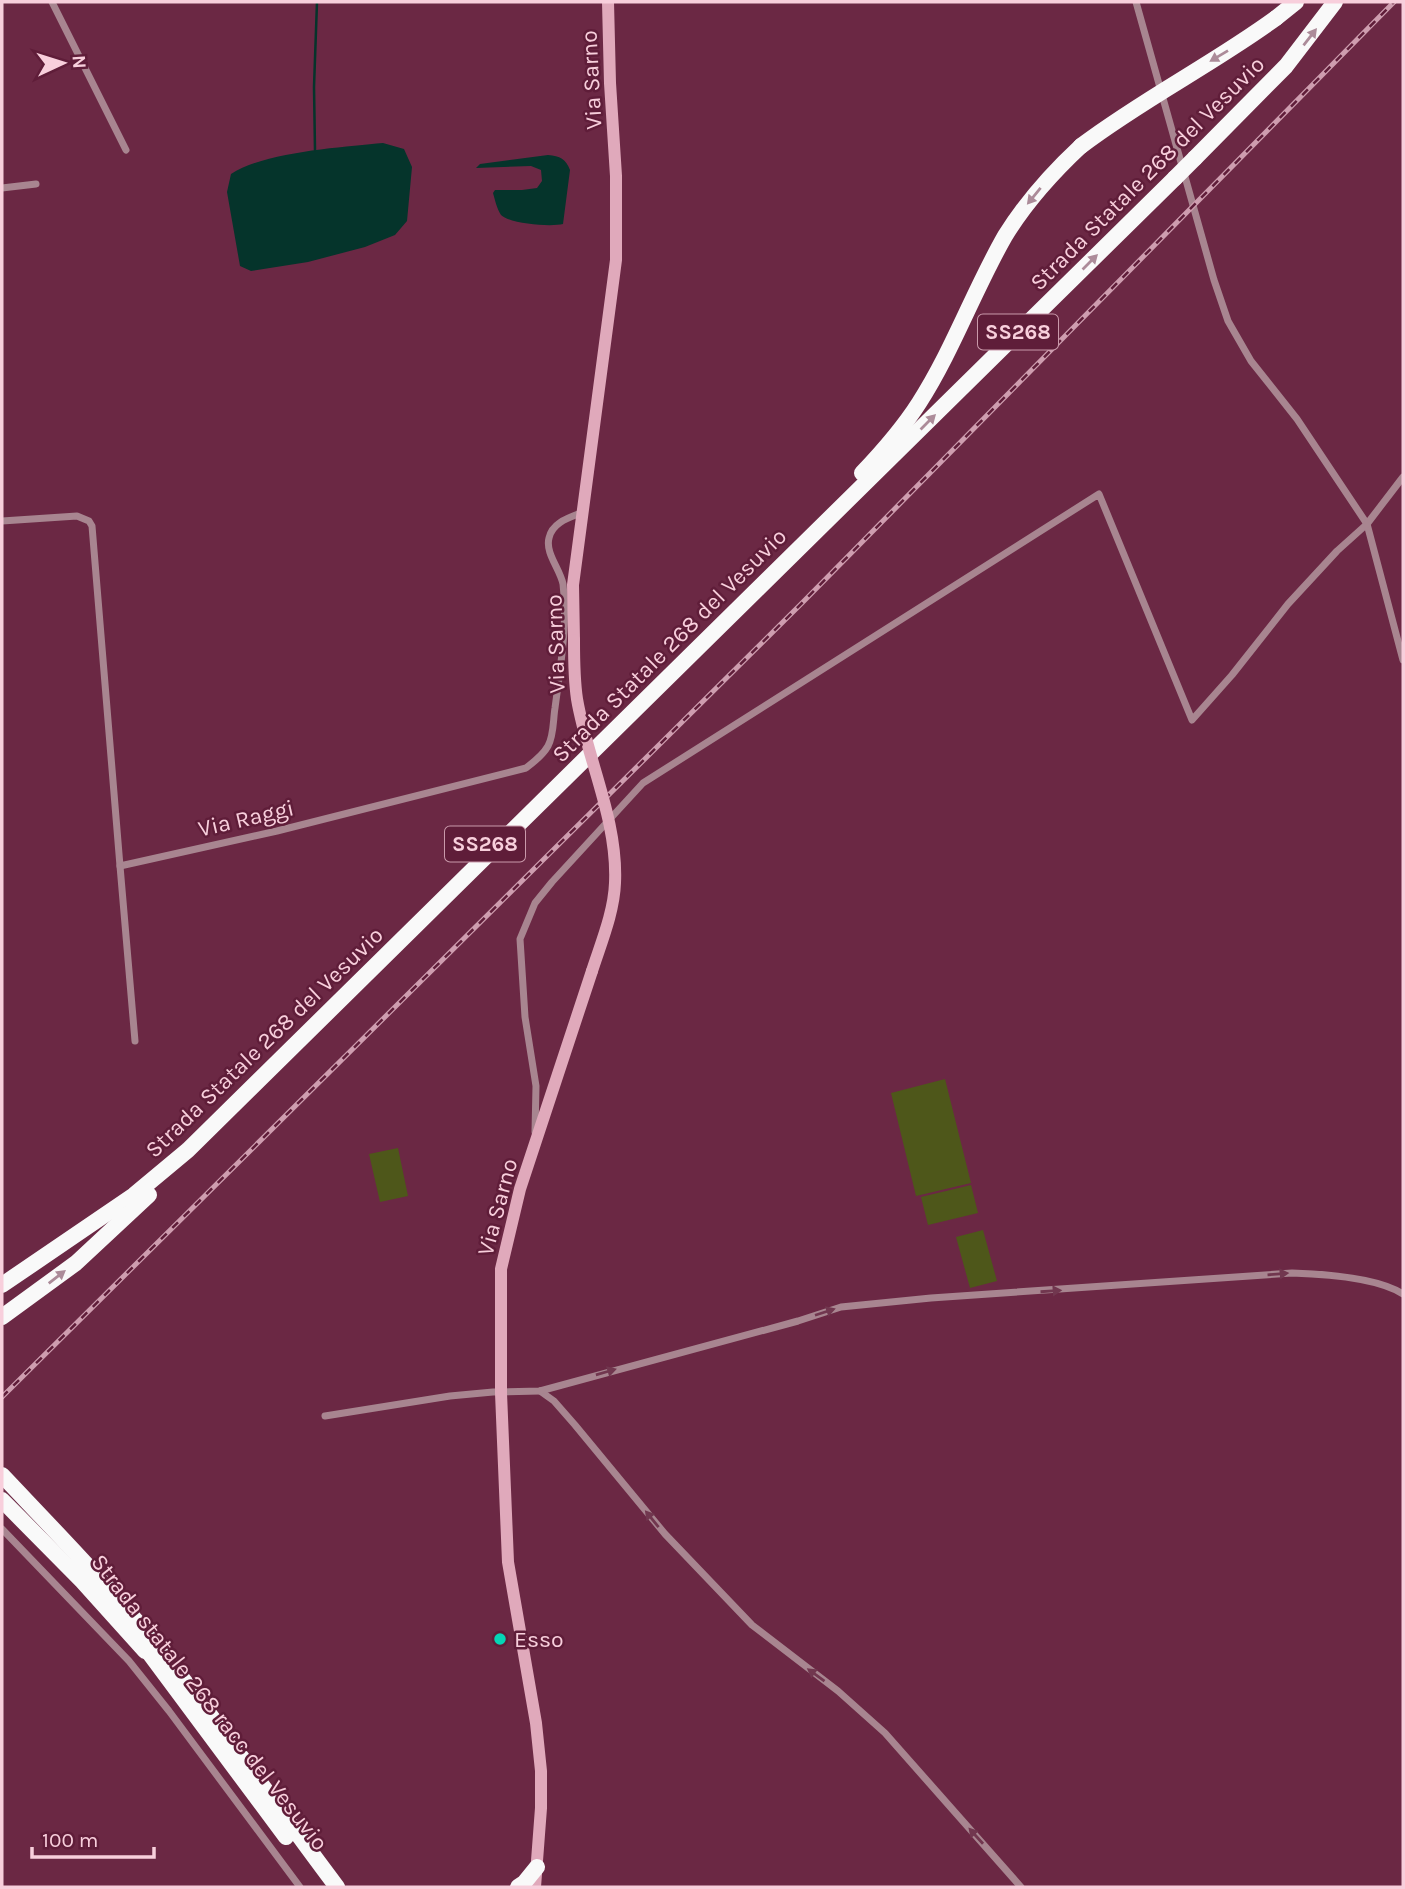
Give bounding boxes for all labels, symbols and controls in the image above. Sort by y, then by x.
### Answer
north arrow [28,28,98,98]
one-way arrow [1302,29,1317,47]
street label: Via Sarno [575,30,608,130]
one-way arrow [1210,50,1229,62]
street label: Strada Statale 268 del Vesuvio [1025,51,1270,296]
text: N [68,54,90,69]
one-way arrow [1027,187,1042,204]
one-way arrow [1081,253,1098,270]
road number: SS268 [978,314,1058,350]
one-way arrow [920,413,937,430]
street label: Strada Statale 268 del Vesuvio [547,523,792,768]
street label: Via Sarno [540,594,571,694]
street label: Via Raggi [196,794,297,843]
road number: SS268 [445,826,525,862]
street label: Strada Statale 268 del Vesuvio [140,922,389,1163]
street label: Via Sarno [472,1156,523,1259]
one-way arrow [1267,1268,1289,1279]
one-way arrow [48,1270,66,1285]
one-way arrow [1041,1285,1063,1296]
one-way arrow [815,1306,836,1317]
one-way arrow [596,1367,617,1377]
one-way arrow [645,1510,660,1527]
street label: Strada statale 268 racc del Vesuvio [86,1549,334,1856]
place label: Esso [514,1626,564,1653]
marker: Esso [492,1631,508,1647]
one-way arrow [807,1668,825,1682]
scale bar [32,1815,154,1859]
one-way arrow [968,1827,984,1845]
text: 100 m [42,1828,99,1852]

